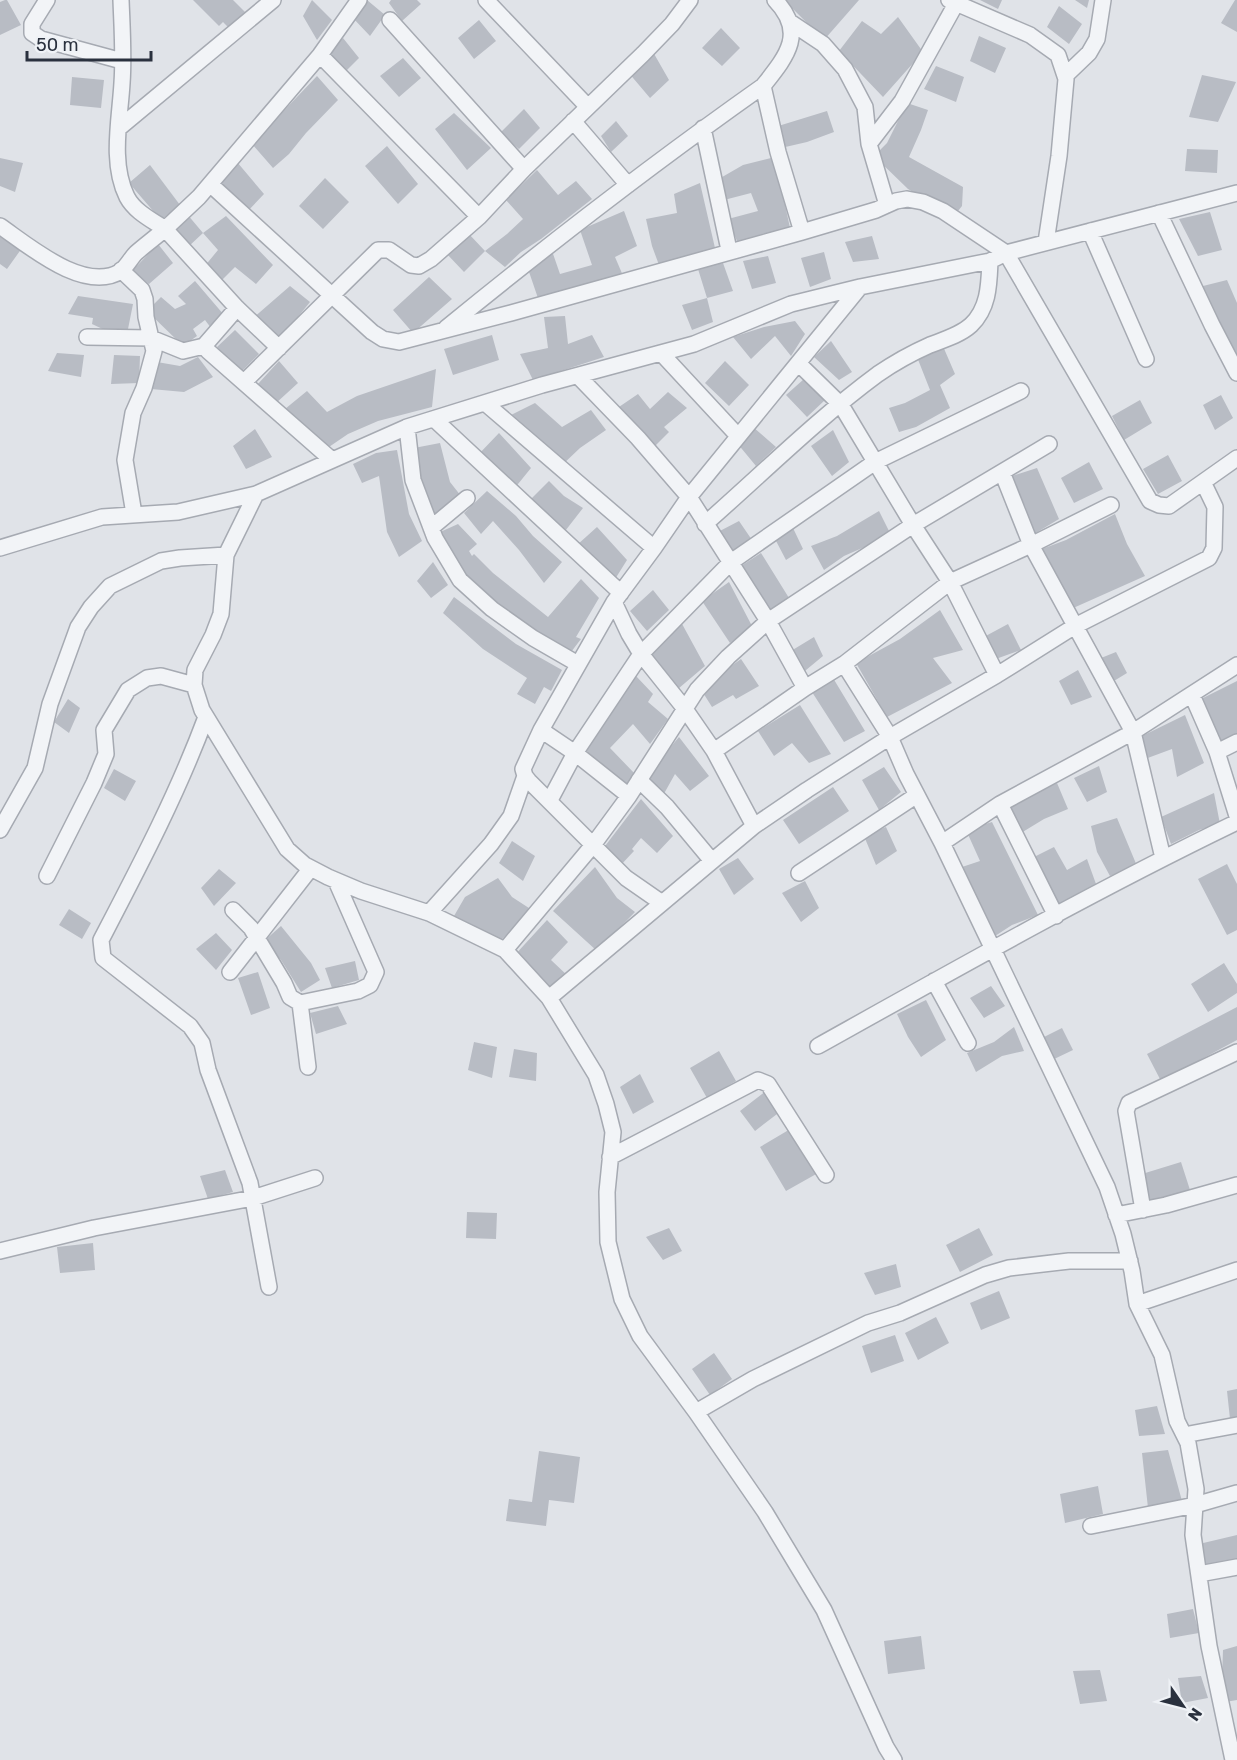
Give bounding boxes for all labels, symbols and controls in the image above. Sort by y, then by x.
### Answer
scale bar [27,24,152,62]
text: 50 m [36,34,79,56]
north arrow [1153,1676,1213,1736]
text: N [1184,1704,1206,1724]

